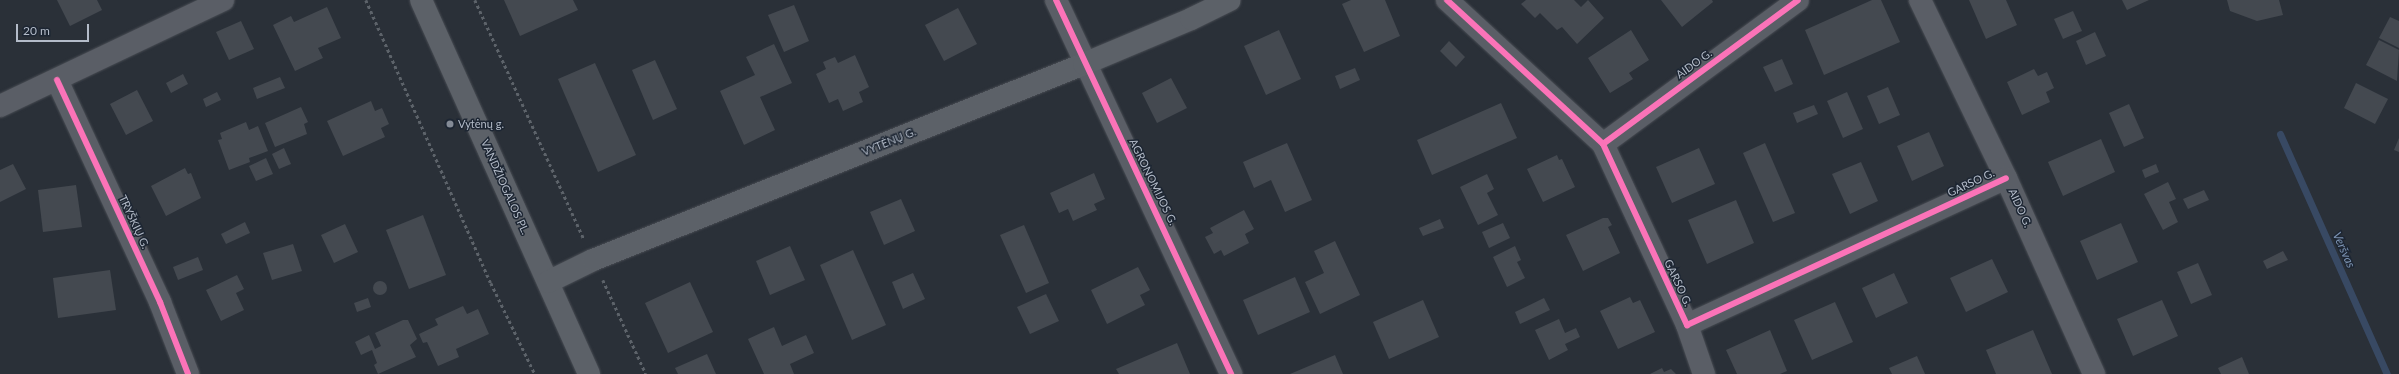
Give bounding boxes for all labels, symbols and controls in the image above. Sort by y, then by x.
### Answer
scale bar [18,16,91,42]
text: 20 m [23,23,50,38]
street label: AIDO G. [1673,47,1715,81]
place label: Vytėnų g. [458,117,504,131]
marker: Vytėnų g. [445,119,455,129]
street label: VYTĖNŲ G. [860,125,918,159]
street label: VANDŽIOGALOS PL. [478,137,532,237]
street label: AGRONOMIJOS G. [1126,137,1180,227]
street label: GARSO G. [1945,166,1997,200]
street label: AIDO G. [2006,187,2034,229]
street label: TRYŠKIŲ G. [116,193,152,251]
water label: Veršvas [2330,230,2358,270]
street label: GARSO G. [1661,257,1695,309]

